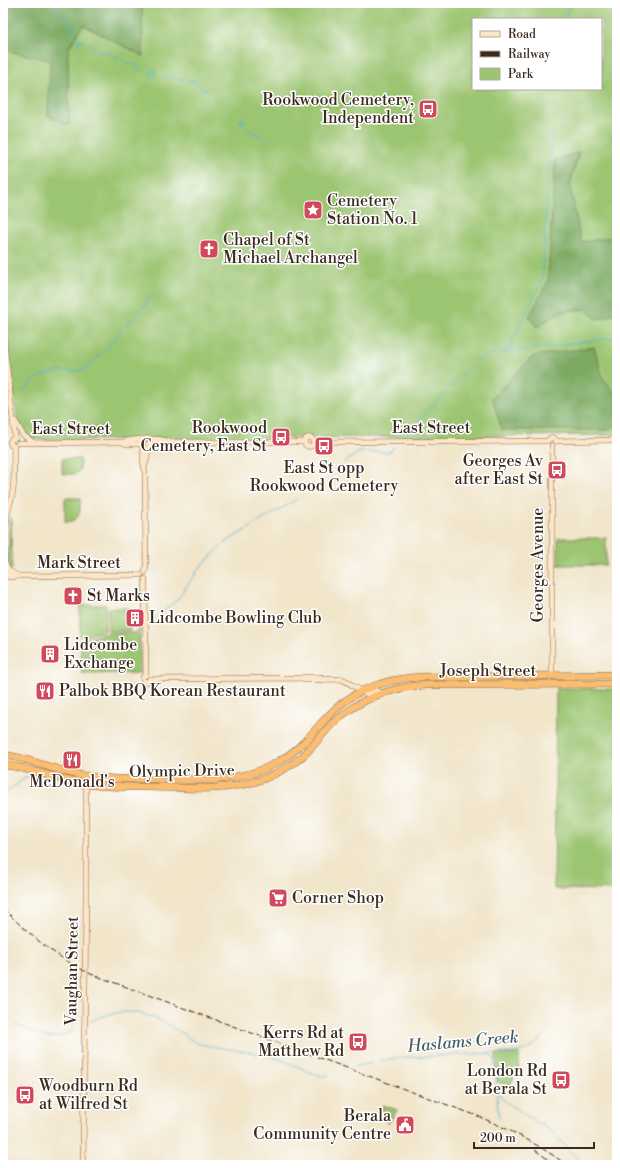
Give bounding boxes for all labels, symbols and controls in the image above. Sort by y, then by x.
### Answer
legend [472,18,602,90]
text: Road [508,27,536,42]
text: Railway [508,47,550,62]
text: Park [508,67,534,82]
place label: Rookwood Cemetery, Independent [262,90,414,128]
bus stop icon: Rookwood Cemetery, Independent [417,98,439,120]
place label: Cemetery Station No. 1 [327,191,418,229]
place icon: Cemetery Station No. 1 [302,199,324,221]
place label: Chapel of St Michael Archangel [223,230,358,268]
church icon: Chapel of St Michael Archangel [198,238,220,260]
place label: Rookwood Cemetery, East St [140,418,267,456]
street label: East Street [392,418,471,438]
street label: East Street [32,419,111,439]
bus stop icon: Rookwood Cemetery, East St [270,426,292,448]
bus stop icon: East St opp Rookwood Cemetery [313,435,335,457]
place label: Georges Av after East St [455,451,544,489]
place label: East St opp Rookwood Cemetery [250,458,398,496]
bus stop icon: Georges Av after East St [546,459,568,481]
street label: Georges Avenue [528,508,548,622]
street label: Mark Street [37,553,121,573]
church icon: St Marks [62,585,84,607]
place label: St Marks [87,586,150,606]
building icon: Lidcombe Bowling Club [124,607,146,629]
place label: Lidcombe Bowling Club [149,608,322,628]
place label: Lidcombe Exchange [64,635,137,673]
building icon: Lidcombe Exchange [39,643,61,665]
street label: Joseph Street [439,661,537,681]
restaurant icon: Palbok BBQ Korean Restaurant [34,680,56,702]
place label: Palbok BBQ Korean Restaurant [59,681,286,701]
restaurant icon: McDonald's [61,749,83,771]
street label: Olympic Drive [129,760,235,782]
place label: McDonald's [29,772,115,792]
supermarket icon: Corner Shop [267,887,289,909]
place label: Corner Shop [292,888,384,908]
street label: Vaughan Street [61,916,83,1027]
place label: Kerrs Rd at Matthew Rd [258,1023,344,1061]
water label: Haslams Creek [406,1026,519,1058]
bus stop icon: Kerrs Rd at Matthew Rd [347,1031,369,1053]
place label: London Rd at Berala St [465,1061,547,1099]
bus stop icon: London Rd at Berala St [550,1069,572,1091]
place label: Woodburn Rd at Wilfred St [38,1076,138,1114]
bus stop icon: Woodburn Rd at Wilfred St [14,1084,36,1106]
place label: Berala Community Centre [253,1106,392,1144]
public building icon: Berala Community Centre [394,1114,416,1136]
scale bar [474,1124,594,1150]
text: 200 m [480,1131,516,1146]

